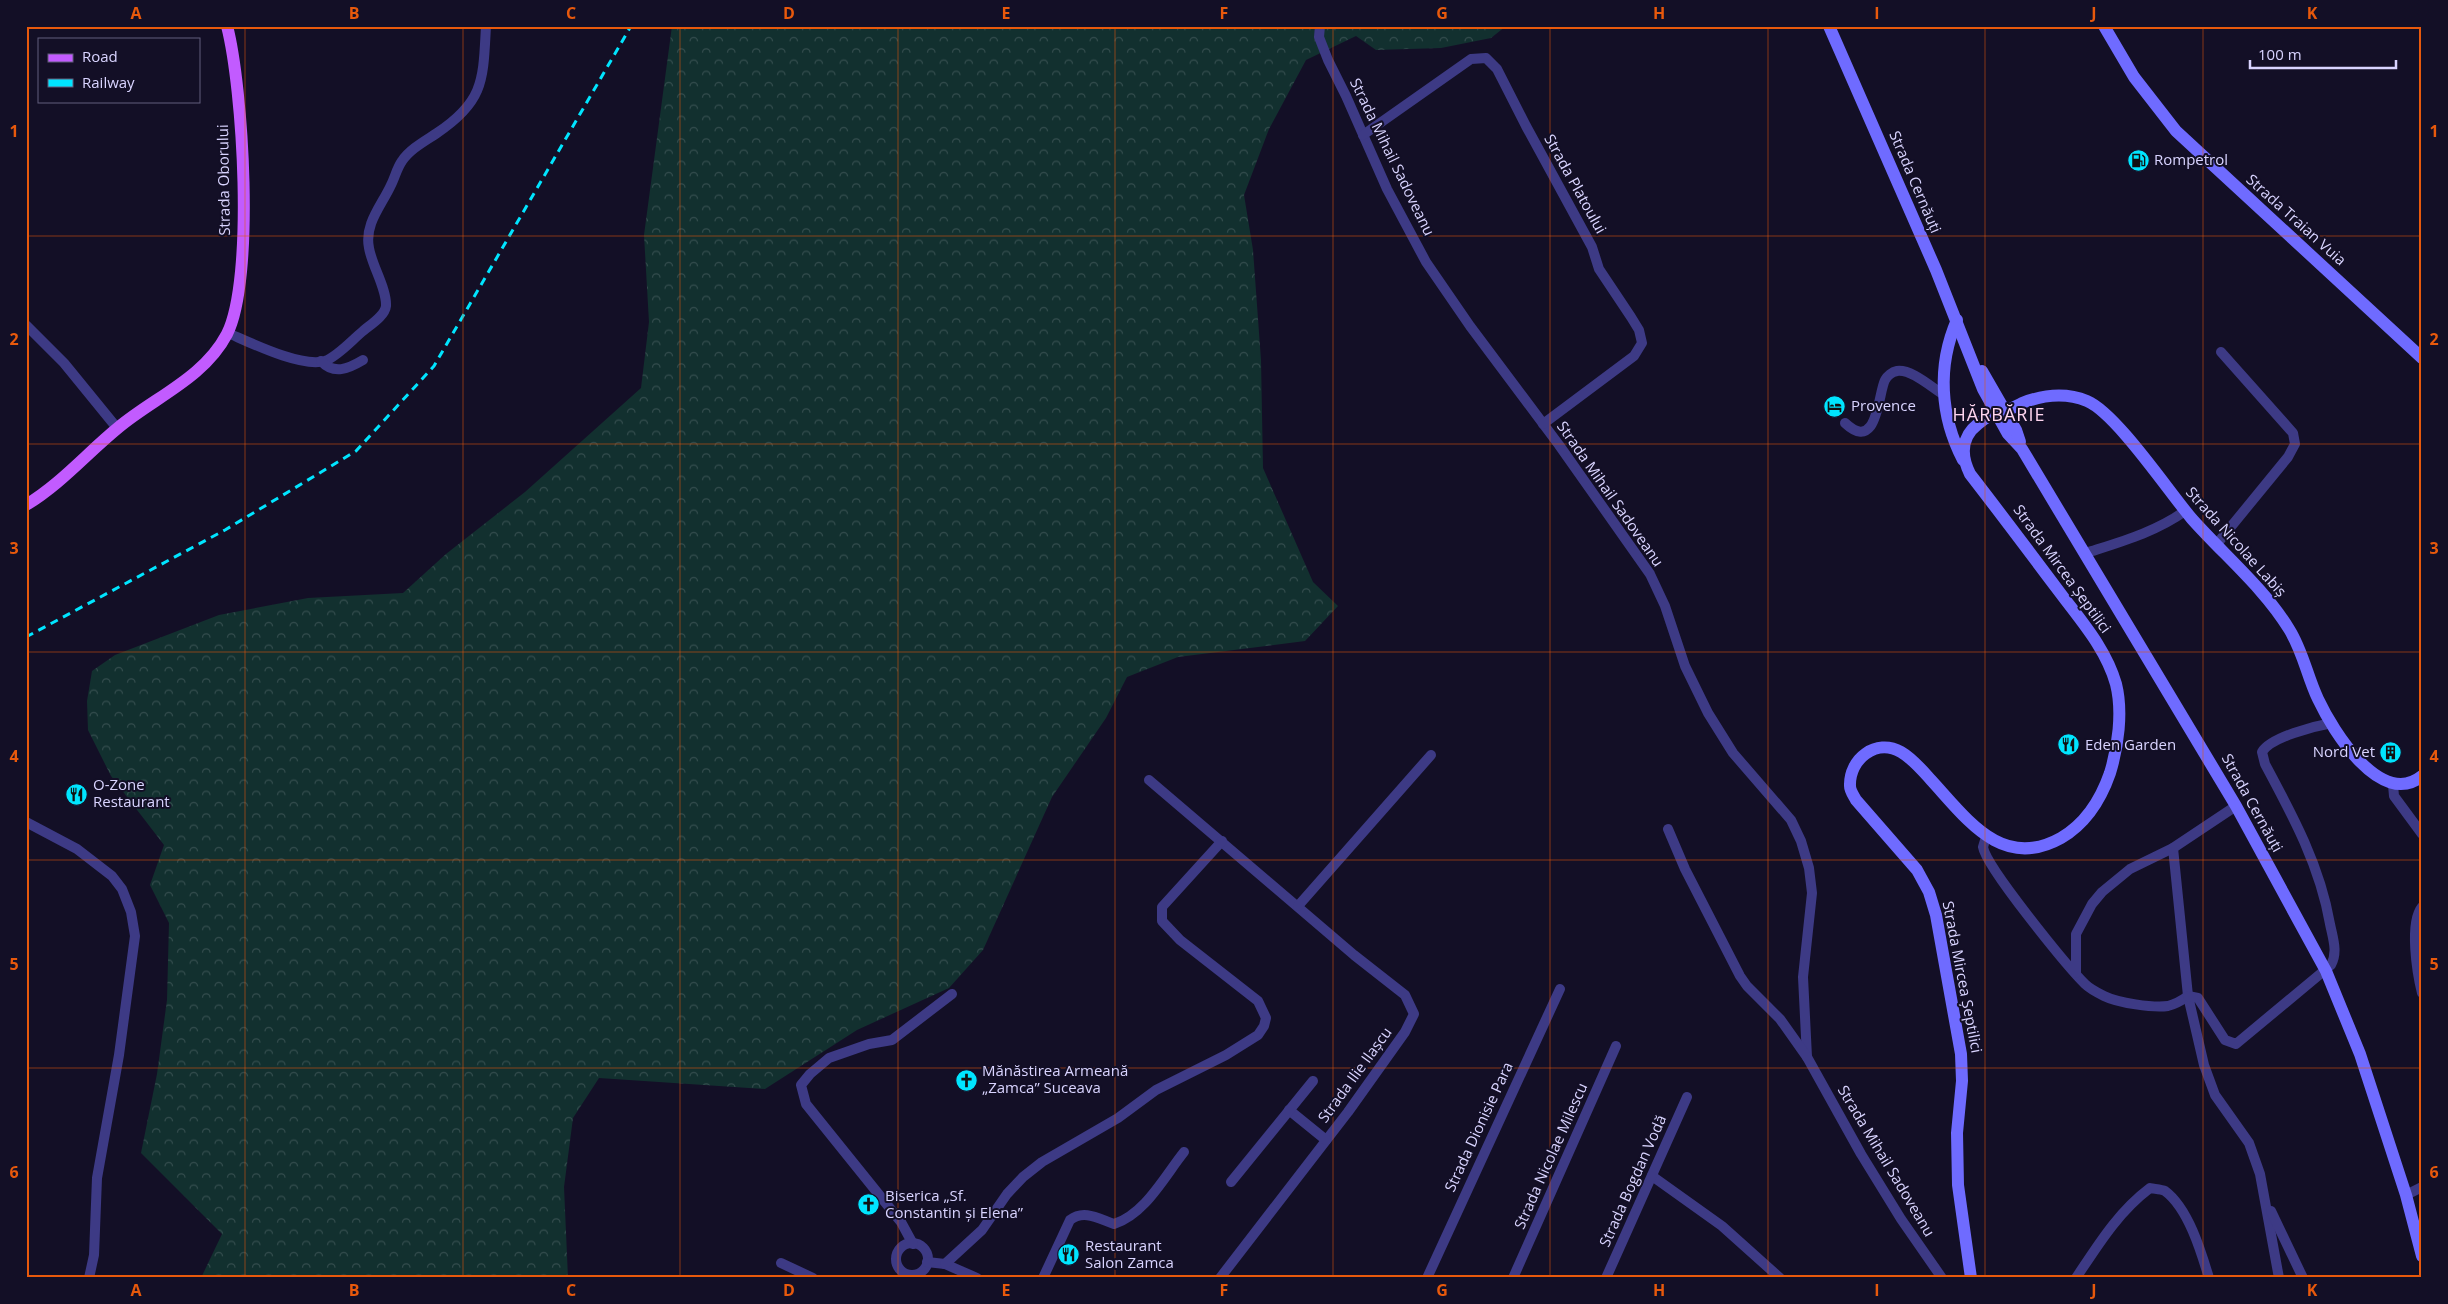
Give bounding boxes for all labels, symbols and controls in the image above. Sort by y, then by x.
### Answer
text: A [130,2,142,24]
text: B [349,2,359,24]
text: C [566,2,576,24]
text: D [783,2,795,24]
text: E [1002,2,1011,24]
text: F [1220,2,1228,24]
text: G [1436,2,1448,24]
text: H [1653,2,1665,24]
text: I [1874,2,1880,24]
text: J [2089,2,2097,24]
text: K [2307,2,2318,24]
legend [38,38,200,102]
scale bar [2250,38,2397,70]
text: 100 m [2258,44,2302,64]
text: Road [82,46,118,66]
text: Railway [82,72,135,92]
street label: Strada Mihail Sadoveanu [1346,74,1440,239]
text: 1 [9,120,19,142]
text: 1 [2429,120,2439,142]
street label: Strada Oborului [212,124,234,236]
street label: Strada Cernăuți [1885,127,1946,236]
street label: Strada Platoului [1540,130,1612,237]
fuel station icon: Rompetrol [2126,148,2150,172]
place label: Rompetrol [2154,149,2228,169]
street label: Strada Traian Vuia [2243,169,2351,269]
text: 2 [9,328,19,350]
text: 2 [2429,328,2439,350]
hotel icon: Provence [1823,394,1847,418]
place label: Provence [1851,395,1916,415]
district label: HĂRBĂRIE [1953,402,2045,426]
street label: Strada Mihail Sadoveanu [1553,417,1669,570]
street label: Strada Nicolae Labiș [2182,482,2291,601]
street label: Strada Mircea Șeptilici [2009,500,2116,637]
text: 3 [9,537,19,559]
text: 3 [2429,537,2439,559]
restaurant icon: Eden Garden [2057,733,2081,757]
place label: Eden Garden [2085,734,2176,754]
building icon: Nord Vet [2379,740,2403,764]
place label: Nord Vet [2313,741,2375,761]
text: 4 [9,745,19,767]
text: 4 [2429,745,2439,767]
street label: Strada Cernăuți [2218,750,2288,855]
place label: O-Zone Restaurant [93,774,170,811]
restaurant icon: O-Zone Restaurant [65,782,89,806]
street label: Strada Mircea Șeptilici [1938,899,1988,1054]
text: 5 [9,953,19,975]
text: 5 [2429,953,2439,975]
street label: Strada Ilie Ilașcu [1313,1023,1396,1126]
street label: Strada Dionisie Para [1439,1058,1517,1195]
place label: Mănăstirea Armeană „Zamca” Suceava [982,1060,1128,1097]
church icon: Mănăstirea Armeană „Zamca” Suceava [954,1068,978,1092]
street label: Strada Nicolae Milescu [1509,1079,1591,1232]
street label: Strada Mihail Sadoveanu [1834,1081,1940,1240]
street label: Strada Bogdan Vodă [1594,1111,1670,1250]
text: 6 [9,1161,19,1183]
text: 6 [2429,1161,2439,1183]
place label: Biserica „Sf. Constantin și Elena” [885,1185,1024,1222]
church icon: Biserica „Sf. Constantin și Elena” [857,1193,881,1217]
place label: Restaurant Salon Zamca [1085,1235,1174,1272]
restaurant icon: Restaurant Salon Zamca [1057,1243,1081,1267]
text: A [130,1279,142,1301]
text: B [349,1279,359,1301]
text: C [566,1279,576,1301]
text: D [783,1279,795,1301]
text: E [1002,1279,1011,1301]
text: F [1220,1279,1228,1301]
text: G [1436,1279,1448,1301]
text: H [1653,1279,1665,1301]
text: I [1874,1279,1880,1301]
text: J [2089,1279,2097,1301]
text: K [2307,1279,2318,1301]

